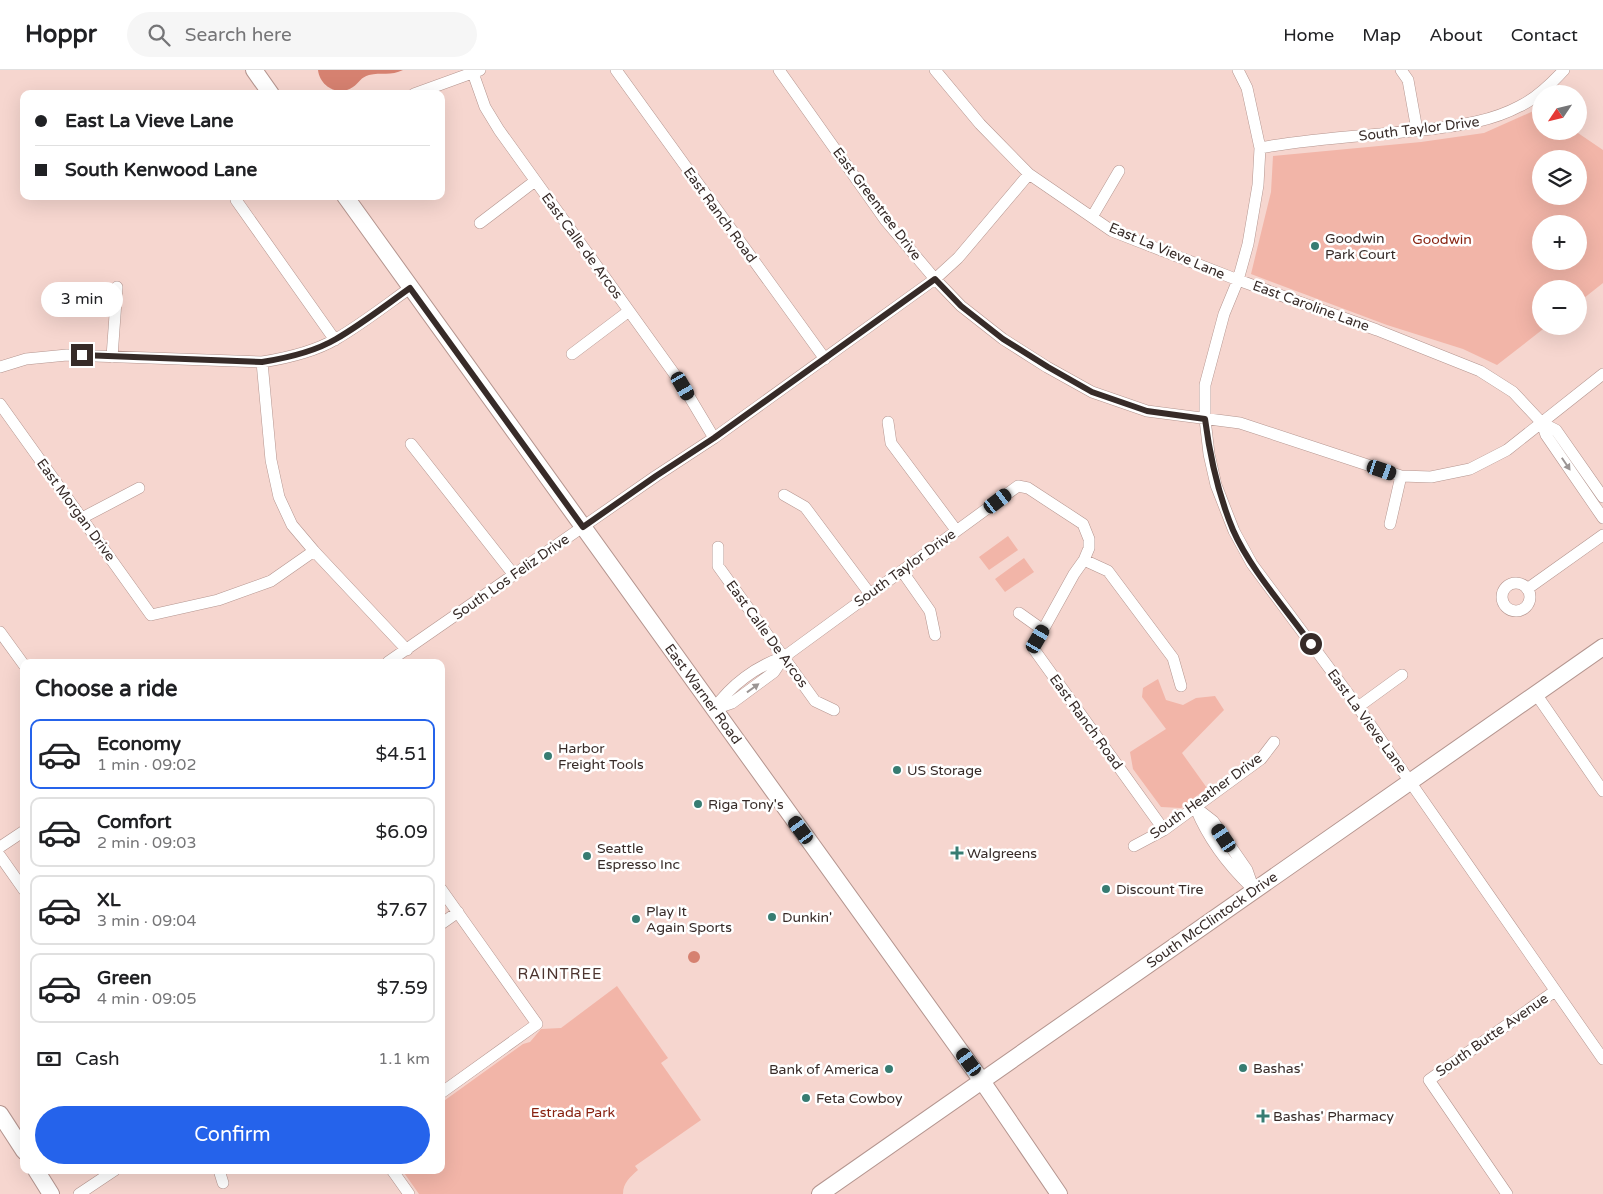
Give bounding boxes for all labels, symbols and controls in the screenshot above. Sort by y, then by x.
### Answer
search box [127,12,477,57]
text: Hoppr [25,20,97,49]
icon: search [145,21,173,49]
text: Search here [185,24,292,46]
text: Home [1283,24,1334,46]
text: Map [1362,24,1401,46]
text: About [1429,24,1483,46]
text: Contact [1511,24,1578,46]
north arrow [1532,85,1588,140]
map controls [1532,85,1587,335]
text: East La Vieve Lane [65,110,233,132]
street label: South Taylor Drive [1358,113,1480,145]
street label: East Greentree Drive [829,144,925,264]
button: layers [1532,150,1587,205]
text: South Kenwood Lane [65,159,257,181]
street label: East Ranch Road [680,164,760,266]
street label: East Calle de Arcos [538,190,626,303]
button: + [1532,215,1587,270]
street label: East La Vieve Lane [1107,219,1228,283]
place label: Goodwin Park Court [1325,230,1396,263]
park label: Goodwin [1412,231,1472,248]
marker: Goodwin Park Court [1309,240,1321,252]
street label: East Caroline Lane [1250,277,1372,335]
button: − [1532,280,1587,335]
callout: 3 min [41,282,123,318]
text: 3 min [61,289,103,309]
route end [71,344,93,366]
car [669,369,696,403]
street label: East Morgan Drive [33,455,119,565]
car [1365,458,1398,482]
one-way arrow [1561,458,1571,471]
car [981,486,1014,516]
street label: South Taylor Drive [851,525,959,611]
street label: South Los Feliz Drive [450,530,572,624]
street label: East Calle De Arcos [722,577,812,691]
car [1024,622,1051,656]
route start [1300,633,1322,655]
street label: East Warner Road [661,641,745,747]
street label: East La Vieve Lane [1324,666,1410,776]
street label: East Ranch Road [1046,671,1126,773]
text: Choose a ride [35,676,178,702]
one-way arrow [746,683,760,693]
icon: car [37,732,82,777]
text: Economy [97,733,181,755]
place label: Harbor Freight Tools [558,740,644,773]
text: $4.51 [376,743,428,765]
marker: Harbor Freight Tools [542,750,554,762]
street label: South Heather Drive [1147,750,1265,842]
text: 1 min · 09:02 [97,755,196,775]
place label: US Storage [907,762,982,779]
marker: US Storage [891,764,903,776]
place label: Riga Tony's [708,796,784,813]
marker: Riga Tony's [692,798,704,810]
icon: car [37,810,82,855]
text: Comfort [97,811,171,833]
car [786,813,815,847]
text: $6.09 [376,821,428,843]
car [1209,821,1238,855]
text: 2 min · 09:03 [97,833,196,853]
place label: Seattle Espresso Inc [597,840,680,873]
place label: Walgreens [967,845,1037,862]
marker: Walgreens [951,847,963,859]
marker: Seattle Espresso Inc [581,850,593,862]
street label: South McClintock Drive [1143,868,1281,972]
place label: Discount Tire [1116,881,1203,898]
marker: Discount Tire [1100,883,1112,895]
icon: car [37,888,82,933]
text: XL [97,889,121,911]
text: $7.67 [377,899,428,921]
place label: Play It Again Sports [646,903,732,936]
place label: Dunkin' [782,909,832,926]
text: 3 min · 09:04 [97,911,196,931]
marker: Dunkin' [766,911,778,923]
marker: Play It Again Sports [630,913,642,925]
district label: RAINTREE [517,965,603,983]
icon: car [37,966,82,1011]
text: Green [97,967,151,989]
text: $7.59 [377,977,428,999]
text: 4 min · 09:05 [97,989,196,1009]
street label: South Butte Avenue [1432,990,1552,1080]
icon: cash [35,1045,63,1073]
car [954,1045,983,1079]
text: Cash [75,1048,120,1070]
text: 1.1 km [378,1049,430,1069]
place label: Bashas' [1253,1060,1304,1077]
place label: Bank of America [769,1061,879,1078]
marker: Bashas' [1237,1062,1249,1074]
marker: Bank of America [883,1063,895,1075]
place label: Feta Cowboy [816,1090,903,1107]
marker: Feta Cowboy [800,1092,812,1104]
park label: Estrada Park [531,1104,616,1121]
button: Confirm [35,1106,430,1164]
place label: Bashas' Pharmacy [1273,1108,1394,1125]
marker: Bashas' Pharmacy [1257,1110,1269,1122]

